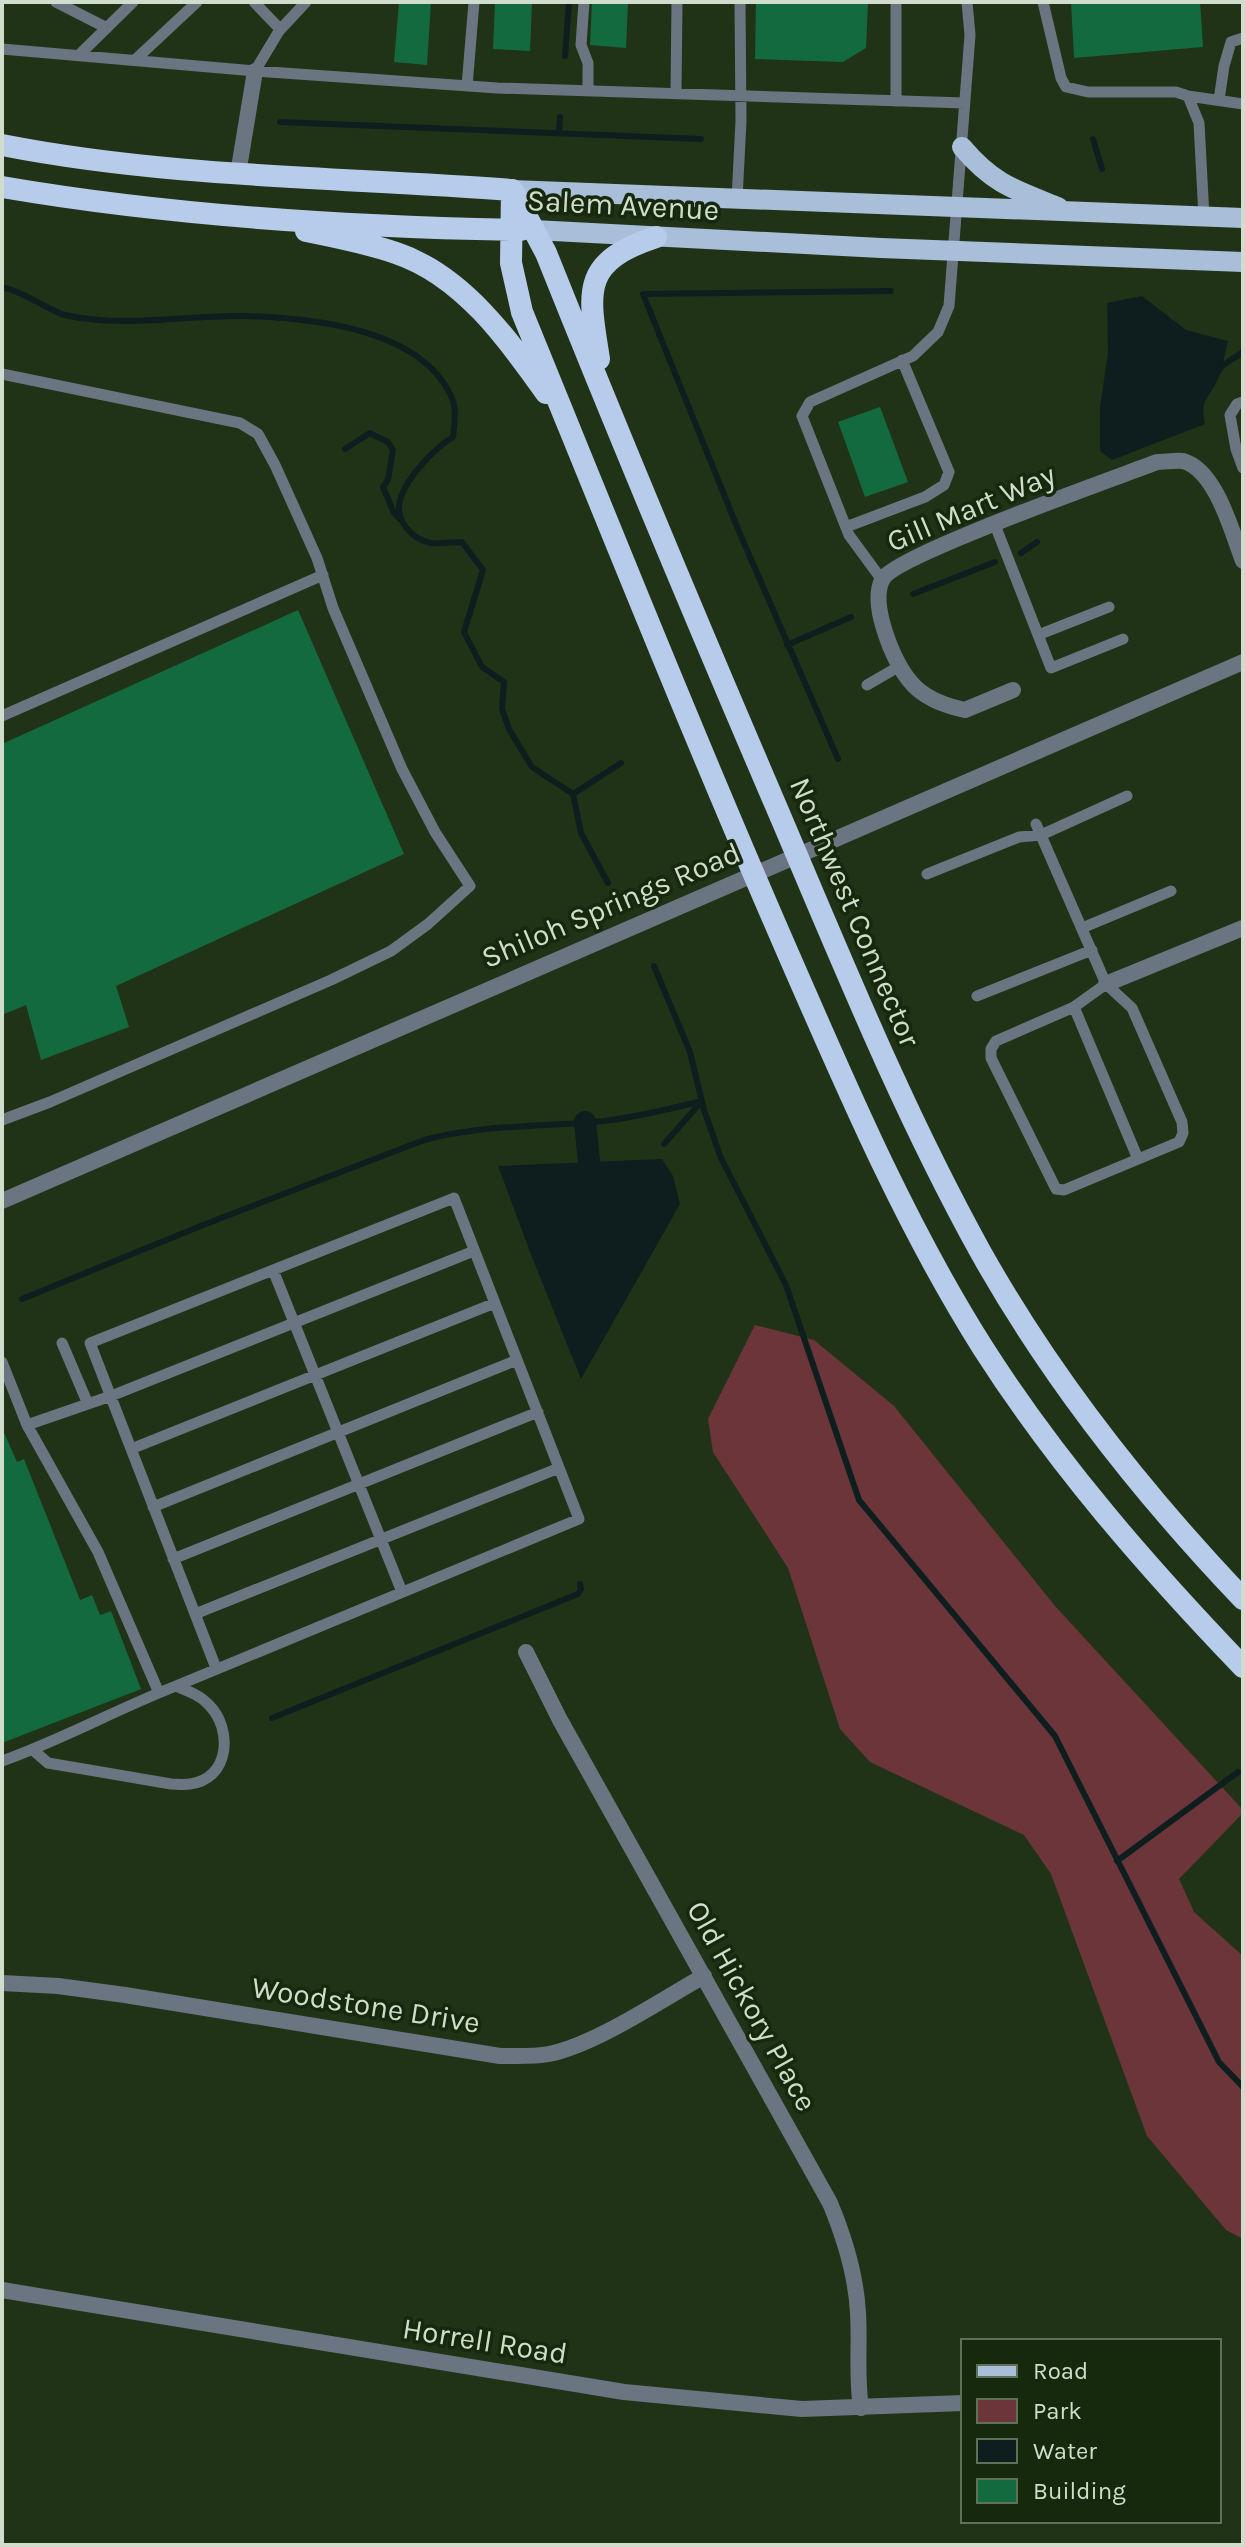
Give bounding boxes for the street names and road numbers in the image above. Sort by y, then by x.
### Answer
street label: Salem Avenue [526,182,720,228]
street label: Gill Mart Way [881,456,1061,560]
street label: Northwest Connector [782,772,928,1052]
street label: Shiloh Springs Road [476,834,746,976]
street label: Old Hickory Place [679,1895,825,2117]
street label: Woodstone Drive [249,1969,483,2041]
street label: Horrell Road [400,2310,570,2372]

